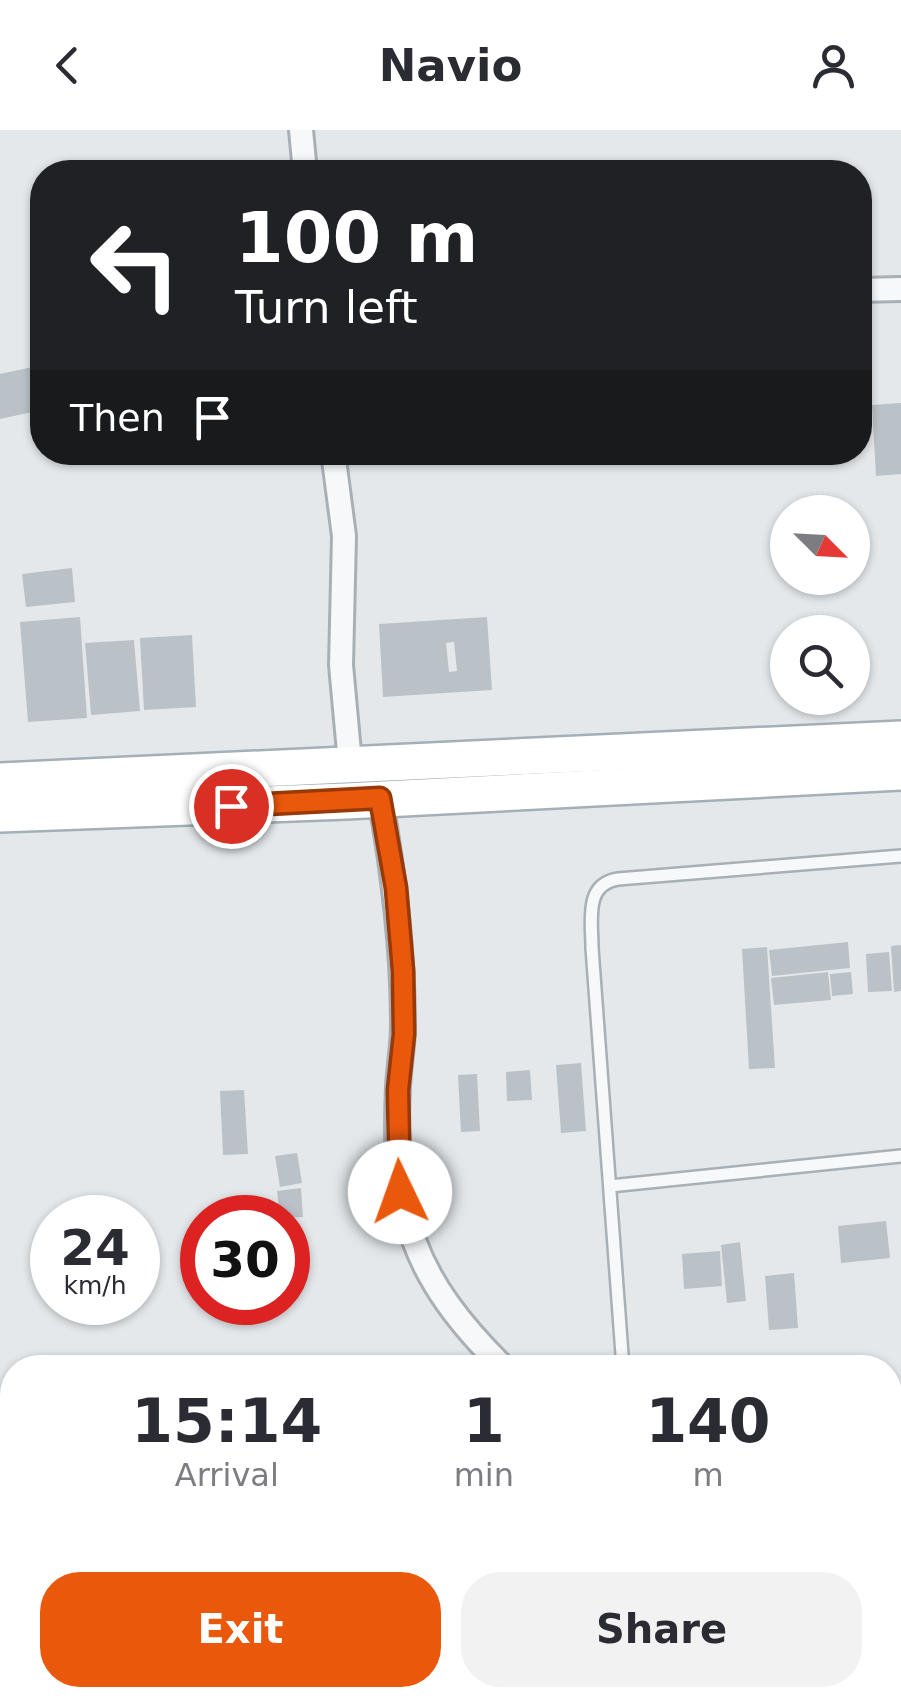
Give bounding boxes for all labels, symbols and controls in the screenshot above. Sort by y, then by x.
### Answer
icon: back [40,38,95,93]
icon: person [806,38,861,93]
text: Navio [379,39,522,92]
text: 100 m [235,197,478,279]
icon: left [70,200,200,330]
text: Turn left [235,281,418,334]
icon: arrive [185,390,240,445]
text: Then [70,396,165,440]
north arrow [770,495,870,595]
map controls [770,495,870,715]
button: search [770,615,870,715]
pin [189,764,274,849]
icon: arrive [204,779,259,834]
position arrow [348,1140,452,1244]
speed limit sign: 30 [180,1195,310,1325]
text: 24 [60,1219,130,1277]
text: km/h [63,1271,127,1300]
text: 15:14 [131,1386,322,1456]
text: 1 [463,1386,505,1456]
text: 140 [645,1386,771,1456]
text: Arrival [175,1456,279,1494]
text: min [454,1456,514,1494]
text: m [692,1456,724,1494]
button: Exit [40,1572,441,1687]
button: Share [461,1572,862,1687]

